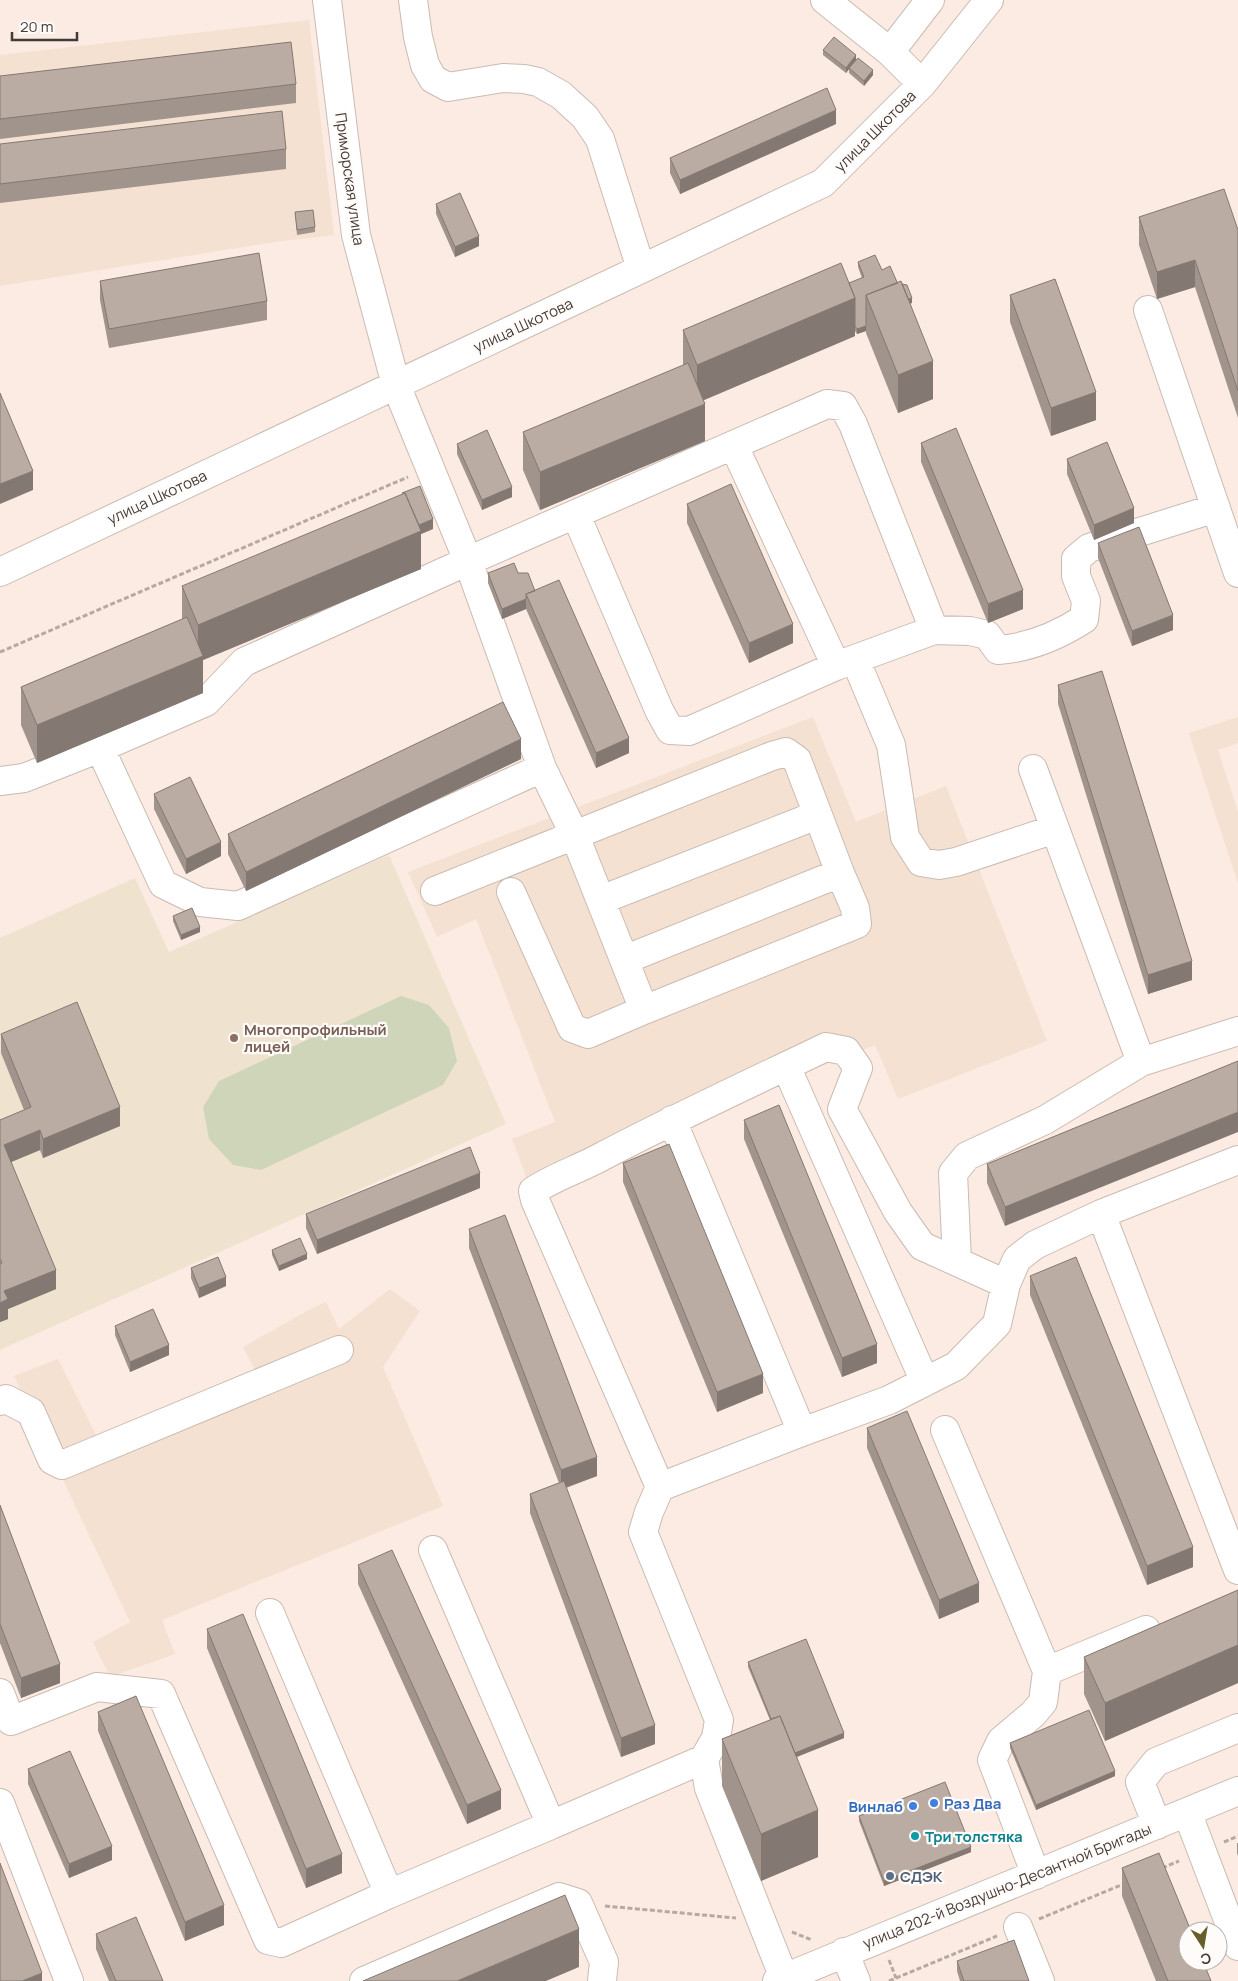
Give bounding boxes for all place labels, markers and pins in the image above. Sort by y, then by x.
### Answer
place label: Многопрофильный лицей [244,1019,387,1057]
marker: Многопрофильный лицей [228,1032,240,1044]
place label: Раз Два [944,1793,1001,1814]
place label: Винлаб [848,1796,903,1817]
marker: Раз Два [928,1797,940,1809]
marker: Винлаб [907,1800,919,1812]
place label: Три толстяка [925,1826,1023,1847]
marker: Три толстяка [909,1830,921,1842]
place label: СДЭК [900,1866,943,1887]
marker: СДЭК [884,1870,896,1882]

